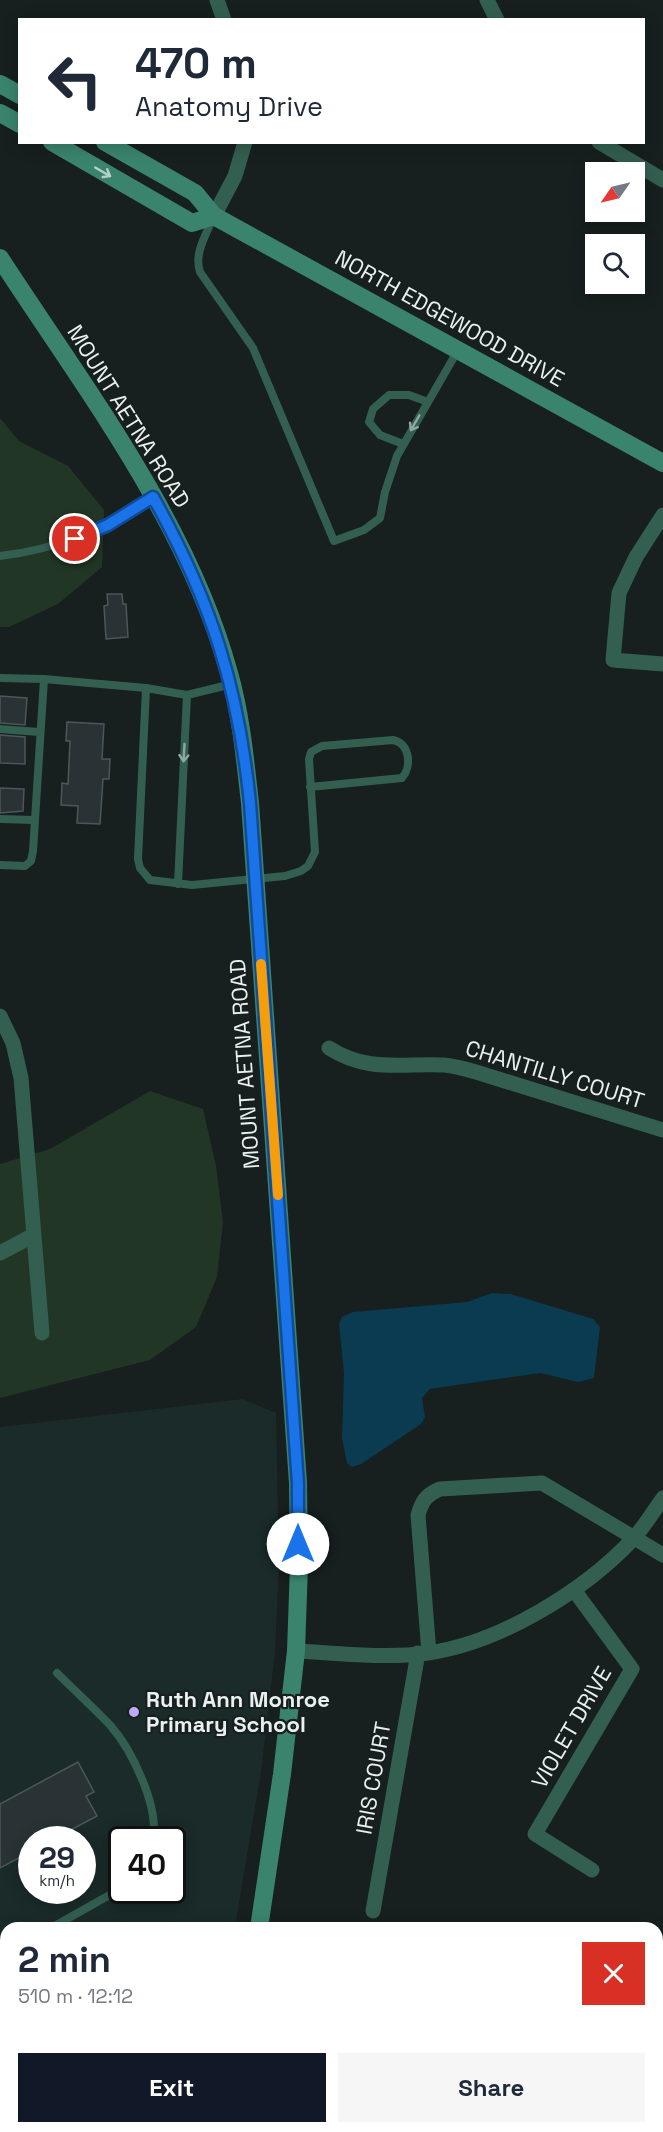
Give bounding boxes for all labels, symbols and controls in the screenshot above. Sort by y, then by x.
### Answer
text: 470 m [135,37,257,90]
icon: left [36,42,114,120]
text: Anatomy Drive [135,89,323,124]
north arrow [585,162,645,222]
map controls [585,162,645,294]
one-way arrow [94,166,111,178]
button: search [585,234,645,294]
street label: NORTH EDGEWOOD DRIVE [330,243,570,393]
street label: MOUNT AETNA ROAD [61,319,197,513]
one-way arrow [409,414,421,431]
pin [49,513,100,564]
icon: arrive [58,522,91,555]
one-way arrow [179,742,190,762]
street label: MOUNT AETNA ROAD [223,958,265,1170]
street label: CHANTILLY COURT [462,1033,648,1115]
position arrow [266,1512,330,1576]
street label: VIOLET DRIVE [525,1661,617,1793]
place label: Ruth Ann Monroe Primary School [146,1685,330,1738]
marker: Ruth Ann Monroe Primary School [127,1705,141,1719]
street label: IRIS COURT [349,1719,397,1836]
speed limit sign: 40 [108,1826,186,1904]
text: 29 [39,1838,75,1877]
text: km/h [39,1871,75,1890]
text: 2 min [18,1937,111,1983]
button: close [582,1942,645,2005]
text: 510 m · 12:12 [18,1983,133,2009]
button: Exit [18,2053,326,2122]
button: Share [338,2053,645,2122]

